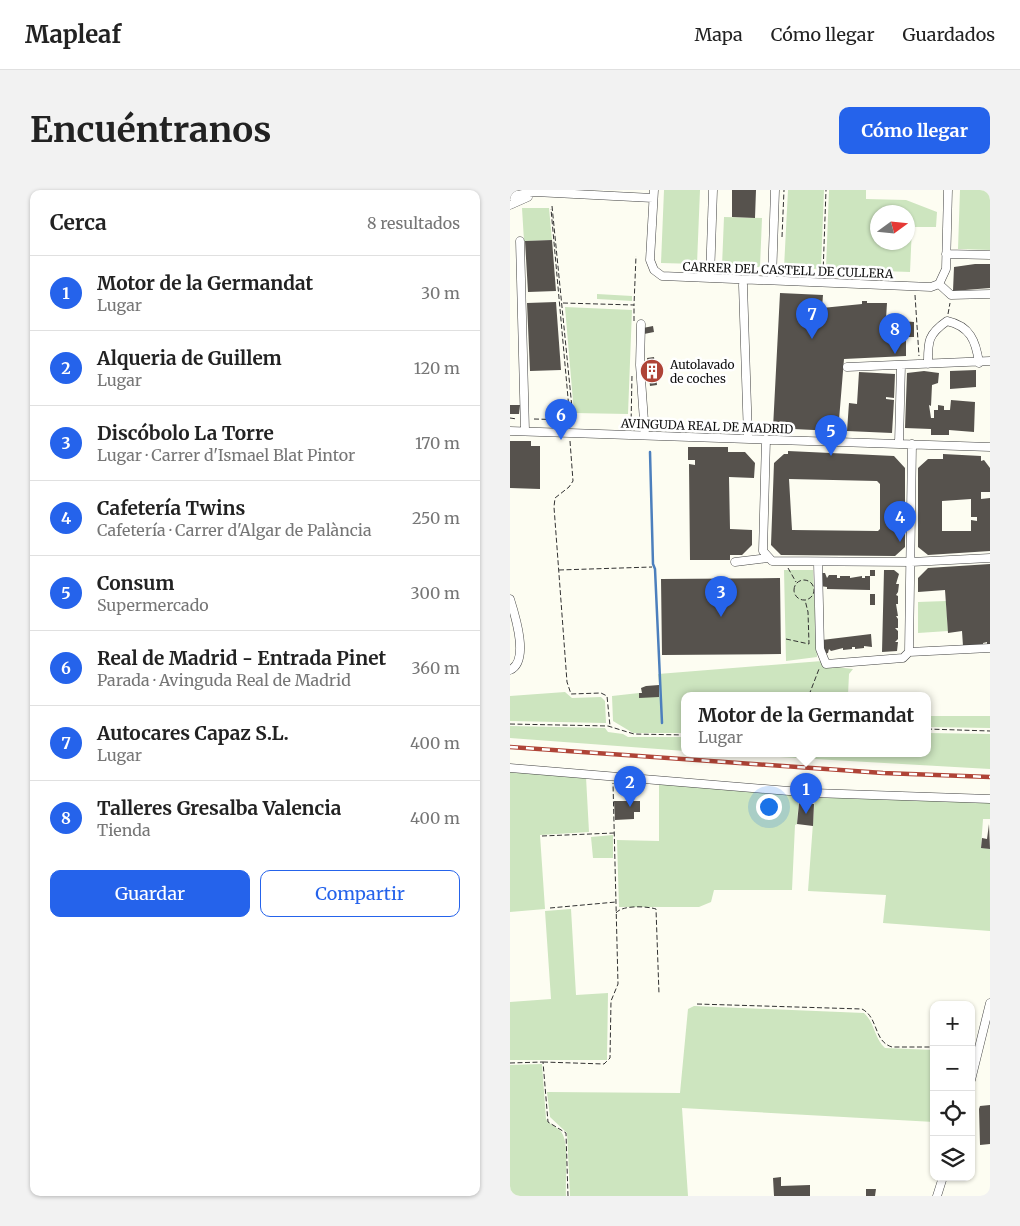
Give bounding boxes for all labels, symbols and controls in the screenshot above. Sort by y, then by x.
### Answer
text: Mapleaf [25,19,121,50]
text: Mapa [694,23,743,46]
text: Cómo llegar [771,23,874,46]
text: Guardados [902,23,995,46]
button: Cómo llegar [839,107,990,154]
text: Encuéntranos [30,108,271,152]
north arrow [870,205,915,250]
text: Cerca [50,209,107,236]
text: 8 resultados [367,213,460,233]
street label: CARRER DEL CASTELL DE CULLERA [682,259,894,281]
text: Motor de la Germandat [97,271,313,295]
text: 1 [62,283,70,303]
text: 30 m [421,283,460,303]
text: Lugar [97,295,142,315]
pin: 7 [796,298,828,339]
pin: 8 [879,313,911,354]
text: Alqueria de Guillem [97,346,282,370]
place label: Autolavado de coches [669,357,734,386]
text: 2 [61,358,71,378]
text: 120 m [414,358,460,378]
building icon: Autolavado de coches [639,358,665,384]
text: Lugar [97,370,142,390]
pin: 6 [545,399,577,440]
street label: AVINGUDA REAL DE MADRID [620,415,793,437]
pin: 5 [815,415,847,456]
text: Discóbolo La Torre [97,421,274,445]
text: 3 [61,433,71,453]
text: 170 m [415,433,460,453]
text: Lugar · Carrer d'Ismael Blat Pintor [97,445,355,465]
text: Cafetería Twins [97,496,245,520]
pin: 4 [884,501,916,542]
text: 4 [61,508,71,528]
text: 250 m [412,508,460,528]
text: Cafetería · Carrer d'Algar de Palància [97,520,372,540]
text: Consum [97,571,174,595]
pin: 3 [705,576,737,617]
text: 5 [61,583,71,603]
text: 300 m [411,583,460,603]
text: Supermercado [97,595,209,615]
text: Real de Madrid - Entrada Pinet [97,646,386,670]
text: 6 [61,658,71,678]
text: 360 m [411,658,460,678]
text: Parada · Avinguda Real de Madrid [97,670,351,690]
popup [681,692,931,757]
text: Motor de la Germandat [698,703,914,727]
text: Autocares Capaz S.L. [97,721,289,745]
text: Lugar [698,727,743,747]
text: 7 [61,733,71,753]
text: 400 m [410,733,460,753]
text: Lugar [97,745,142,765]
pin: 2 [614,766,646,807]
pin: 1 [790,773,822,814]
your location [756,794,782,820]
text: Talleres Gresalba Valencia [97,796,341,820]
text: 8 [61,808,71,828]
text: 400 m [410,808,460,828]
text: Tienda [97,820,151,840]
button: Guardar [50,870,250,917]
button: Compartir [260,870,460,917]
map controls [930,1001,975,1181]
button: + [930,1001,975,1046]
button: − [930,1046,975,1091]
button: locate [930,1091,975,1136]
button: layers [930,1136,975,1181]

